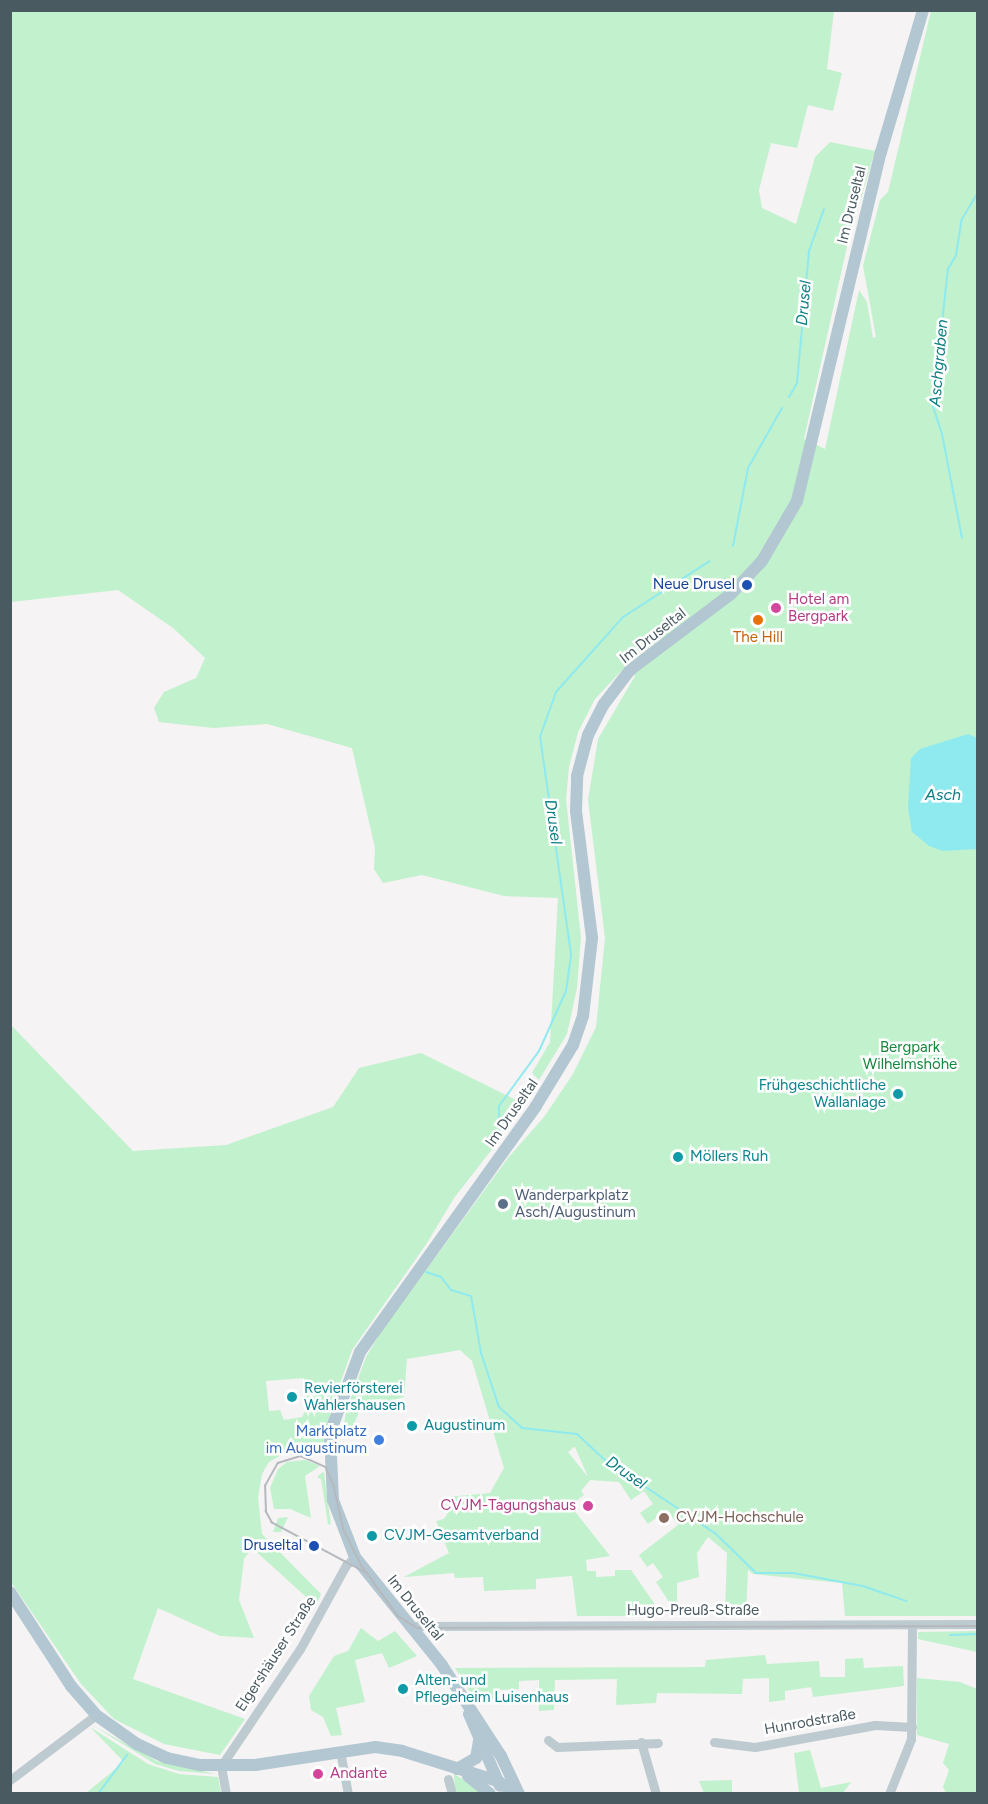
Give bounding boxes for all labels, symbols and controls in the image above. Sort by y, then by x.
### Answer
street label: Im Druseltal [834,164,870,246]
water label: Drusel [792,280,816,326]
water label: Aschgraben [926,319,952,407]
place label: Neue Drusel [653,576,735,594]
marker: Neue Drusel [740,578,754,592]
place label: Hotel am Bergpark [788,590,849,625]
marker: Hotel am Bergpark [769,601,783,615]
street label: Im Druseltal [616,604,690,668]
marker: The Hill [751,613,765,627]
place label: The Hill [733,629,783,647]
water label: Asch [925,785,961,805]
water label: Drusel [540,798,566,846]
park label: Bergpark Wilhelmshöhe [863,1038,957,1073]
street label: Im Druseltal [482,1075,542,1151]
place label: Frühgeschichtliche Wallanlage [759,1076,886,1111]
marker: Frühgeschichtliche Wallanlage [891,1087,905,1101]
place label: Möllers Ruh [690,1148,768,1166]
marker: Möllers Ruh [671,1150,685,1164]
place label: Wanderparkplatz Asch/Augustinum [515,1186,636,1221]
marker: Wanderparkplatz Asch/Augustinum [496,1197,510,1211]
place label: Revierförsterei Wahlershausen [304,1379,405,1414]
marker: Revierförsterei Wahlershausen [285,1390,299,1404]
place label: Augustinum [424,1417,505,1435]
marker: Augustinum [405,1419,419,1433]
place label: Marktplatz im Augustinum [266,1422,367,1457]
marker: Marktplatz im Augustinum [372,1433,386,1447]
water label: Drusel [602,1452,650,1494]
place label: CVJM-Tagungshaus [440,1497,576,1515]
marker: CVJM-Tagungshaus [581,1499,595,1513]
place label: CVJM-Hochschule [676,1509,804,1527]
marker: CVJM-Hochschule [657,1511,671,1525]
place label: CVJM-Gesamtverband [384,1527,539,1545]
marker: CVJM-Gesamtverband [365,1529,379,1543]
place label: Druseltal [243,1537,302,1555]
marker: Druseltal [307,1539,321,1553]
street label: Im Druseltal [383,1571,447,1645]
street label: Elgershäuser Straße [232,1593,320,1715]
street label: Hugo-Preuß-Straße [627,1602,759,1620]
place label: Alten- und Pflegeheim Luisenhaus [415,1671,569,1706]
marker: Alten- und Pflegeheim Luisenhaus [396,1682,410,1696]
street label: Hunrodstraße [763,1705,857,1739]
place label: Andante [330,1765,387,1783]
marker: Andante [311,1767,325,1781]

